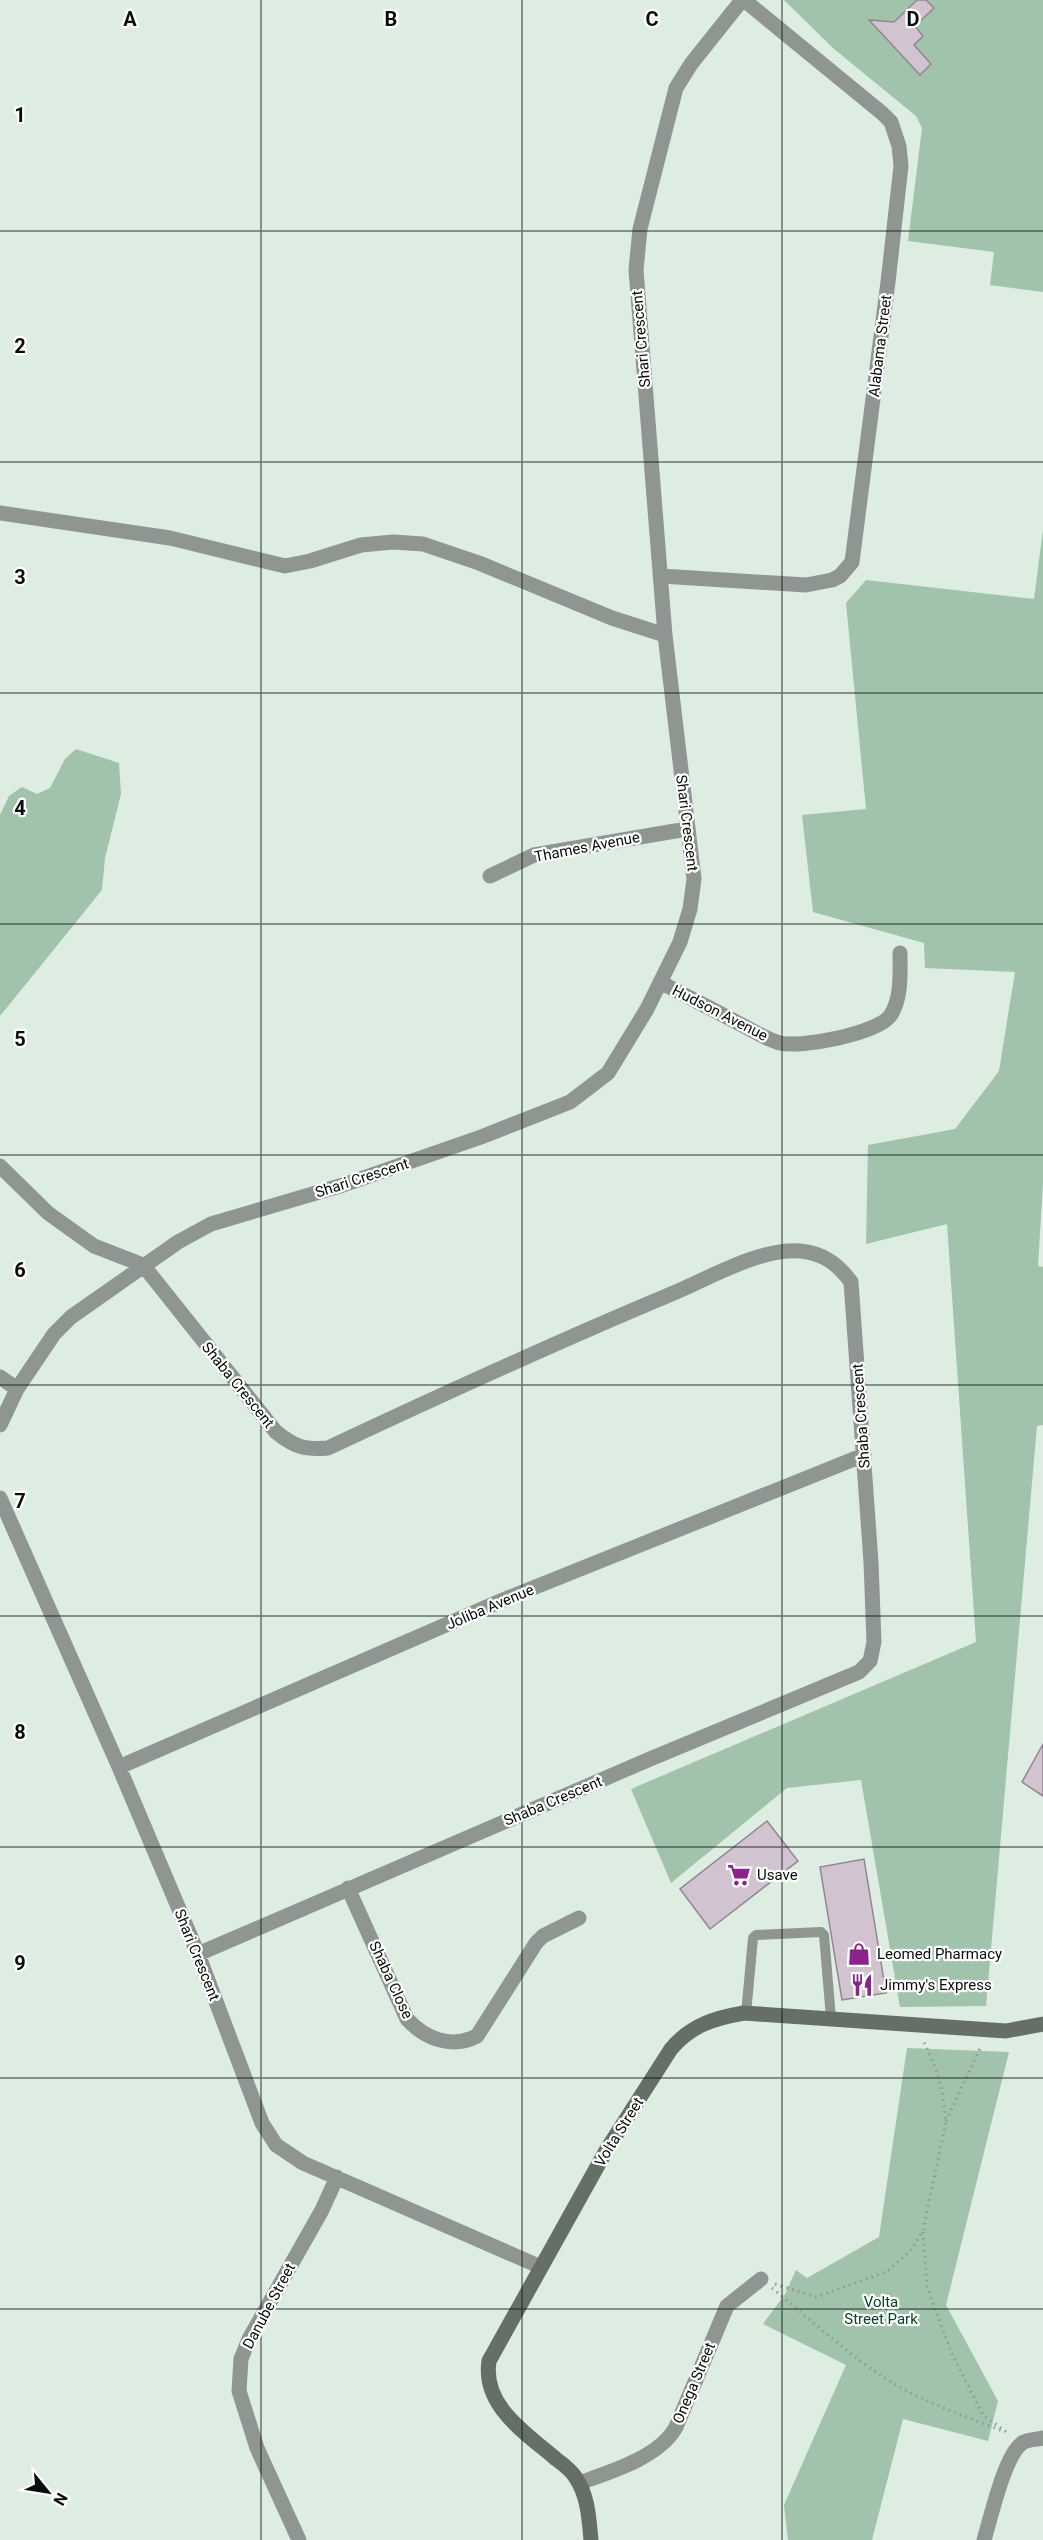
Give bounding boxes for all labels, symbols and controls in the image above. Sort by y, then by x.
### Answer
text: A [123,7,137,31]
text: B [385,7,397,31]
text: C [645,7,659,31]
text: D [907,7,920,31]
text: 1 [14,103,26,127]
street label: Shari Crescent [628,290,654,388]
street label: Alabama Street [865,294,895,398]
text: 2 [14,334,26,358]
text: 3 [14,565,26,589]
street label: Shari Crescent [672,774,702,872]
text: 4 [14,796,26,820]
street label: Thames Avenue [533,828,641,866]
street label: Hudson Avenue [669,981,771,1045]
text: 5 [14,1027,26,1051]
street label: Shari Crescent [313,1154,411,1202]
text: 6 [14,1258,26,1282]
street label: Shaba Crescent [198,1339,278,1432]
street label: Shaba Crescent [848,1363,874,1469]
text: 7 [14,1489,26,1513]
street label: Joliba Avenue [443,1580,537,1634]
text: 8 [14,1720,26,1744]
street label: Shaba Crescent [501,1772,605,1830]
supermarket icon: Usave [726,1862,752,1888]
place label: Usave [757,1866,798,1884]
street label: Shari Crescent [170,1907,224,2004]
street label: Shaba Close [365,1938,417,2022]
shop icon: Leomed Pharmacy [846,1941,872,1967]
place label: Leomed Pharmacy [877,1945,1002,1963]
text: 9 [14,1951,26,1975]
restaurant icon: Jimmy's Express [849,1972,875,1998]
place label: Jimmy's Express [880,1976,992,1994]
street label: Volta Street [591,2094,647,2170]
street label: Danube Street [239,2260,299,2352]
park label: Volta Street Park [844,2293,918,2328]
street label: Onega Street [669,2340,719,2426]
north arrow [18,2462,78,2522]
text: N [50,2490,72,2509]

